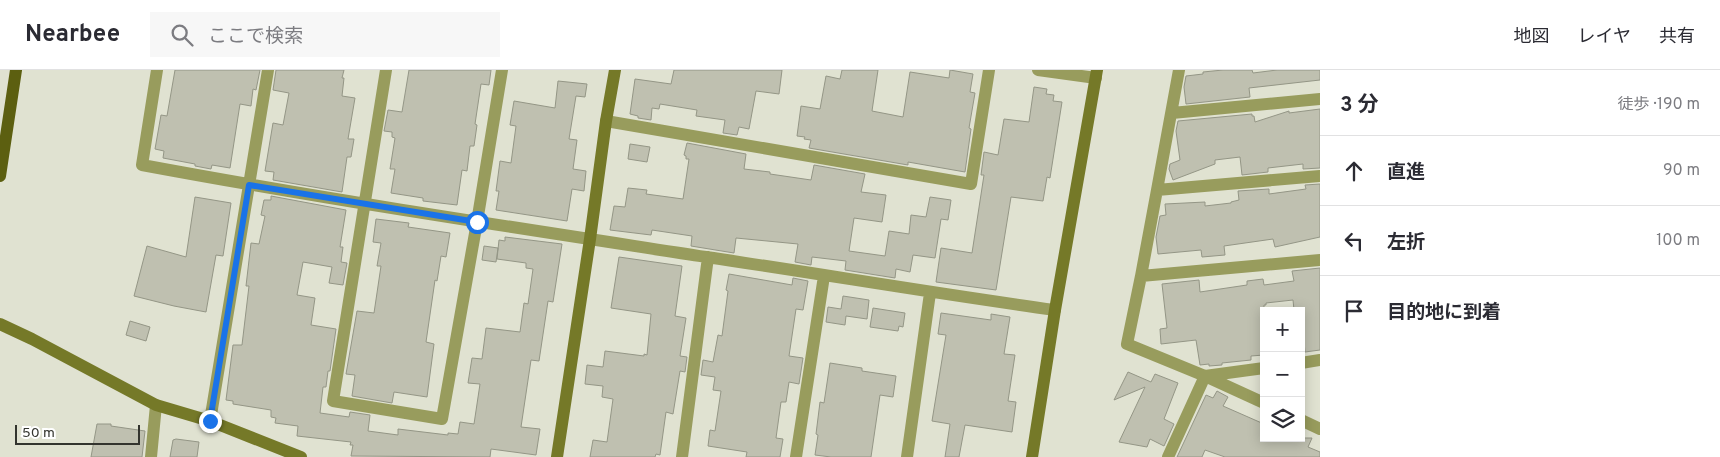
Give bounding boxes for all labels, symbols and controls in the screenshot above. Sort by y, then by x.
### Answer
search box [150,12,500,57]
text: Nearbee [25,20,120,50]
icon: search [168,21,196,49]
text: ここで検索 [208,25,303,49]
text: 地図 [1514,26,1550,49]
text: レイヤ [1578,26,1631,49]
text: 共有 [1659,26,1695,49]
text: 3 分 [1340,92,1379,119]
text: 徒歩 · 190 m [1618,95,1700,115]
icon: ahead [1340,157,1368,185]
text: 直進 [1387,161,1425,185]
text: 90 m [1663,161,1700,181]
route start [466,211,489,234]
icon: left [1340,227,1368,255]
text: 左折 [1387,231,1425,255]
text: 100 m [1656,231,1700,251]
icon: arrive [1340,297,1368,325]
text: 目的地に到着 [1387,301,1501,325]
map controls [1260,307,1305,442]
button: + [1260,307,1305,352]
button: − [1260,352,1305,397]
button: layers [1260,397,1305,442]
route end [199,410,222,433]
scale bar [15,422,140,445]
text: 50 m [22,425,55,442]

